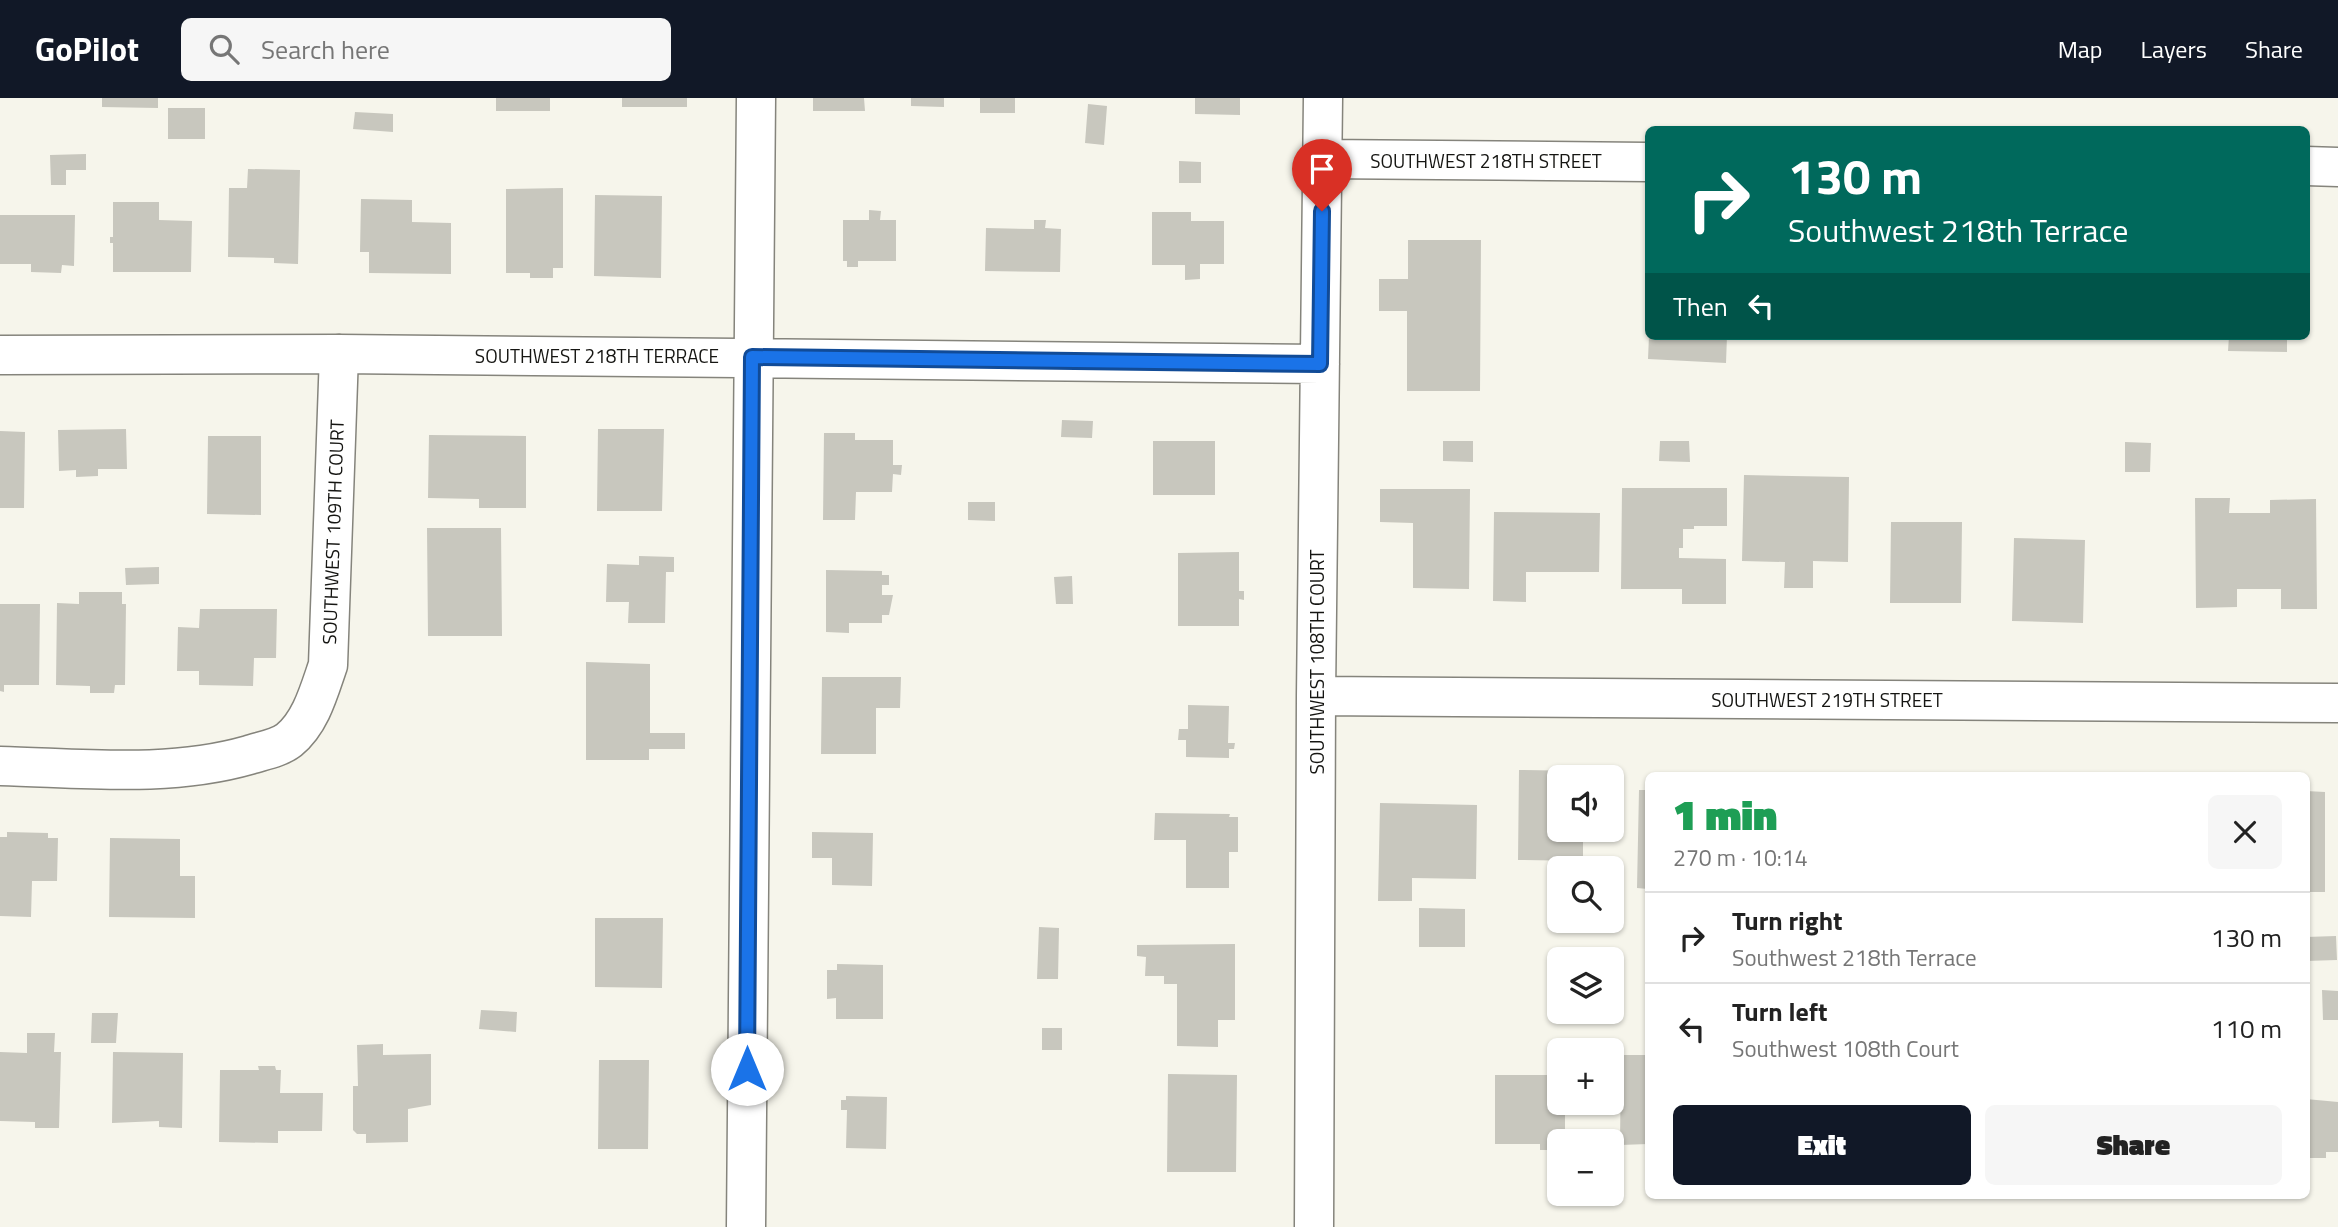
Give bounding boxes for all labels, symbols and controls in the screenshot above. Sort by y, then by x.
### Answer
search box [181,18,671,81]
text: GoPilot [35,24,139,74]
icon: search [205,30,243,68]
text: Search here [261,30,390,69]
text: Map [2058,31,2103,67]
text: Layers [2141,31,2207,67]
text: Share [2245,31,2303,67]
text: 130 m [1788,138,1922,213]
pin [1292,139,1352,211]
street label: SOUTHWEST 218TH STREET [1370,146,1602,175]
icon: arrive [1303,150,1341,188]
icon: right [1673,154,1764,245]
text: Southwest 218th Terrace [1788,206,2128,254]
text: Then [1673,287,1728,326]
icon: left [1742,287,1780,325]
street label: SOUTHWEST 218TH TERRACE [475,341,719,370]
street label: SOUTHWEST 109TH COURT [314,419,351,645]
street label: SOUTHWEST 108TH COURT [1302,550,1331,774]
street label: SOUTHWEST 219TH STREET [1711,685,1943,714]
map controls [1547,765,1624,1206]
button: sound [1547,765,1624,842]
text: 1 min [1673,782,1777,846]
button: close [2208,795,2282,869]
text: 270 m · 10:14 [1673,840,1808,875]
button: search [1547,856,1624,933]
text: Turn right [1732,901,1843,940]
text: 130 m [2211,918,2282,957]
icon: right [1673,919,1711,957]
text: Southwest 218th Terrace [1732,940,1977,975]
button: layers [1547,947,1624,1024]
text: Turn left [1732,992,1827,1031]
text: 110 m [2211,1009,2282,1048]
icon: left [1673,1010,1711,1048]
text: Southwest 108th Court [1732,1031,1959,1066]
position arrow [710,1032,784,1106]
button: + [1547,1038,1624,1115]
button: Exit [1673,1105,1971,1185]
button: Share [1985,1105,2282,1185]
button: − [1547,1129,1624,1206]

